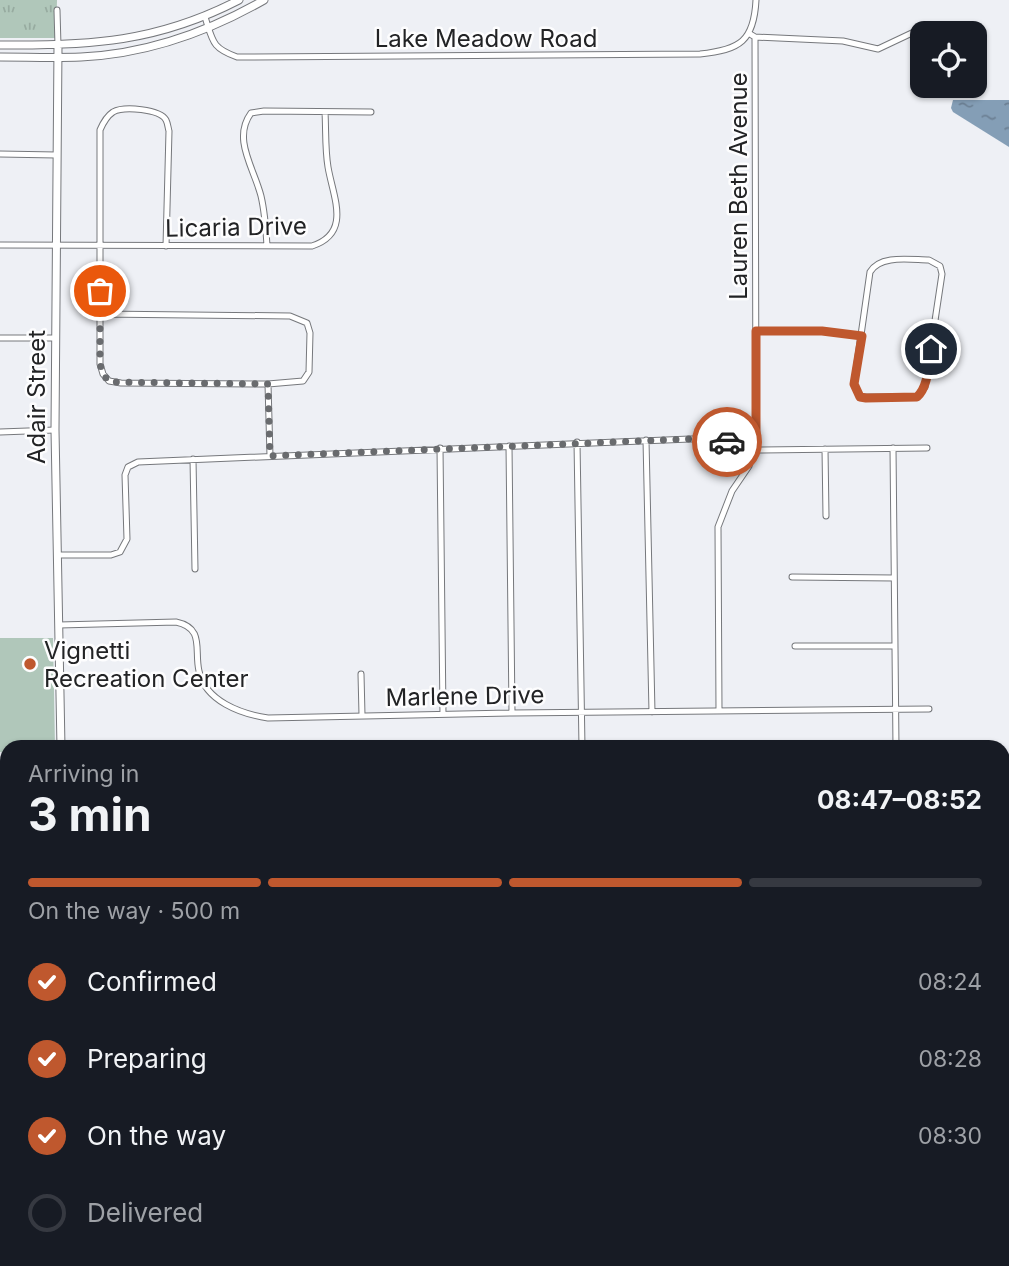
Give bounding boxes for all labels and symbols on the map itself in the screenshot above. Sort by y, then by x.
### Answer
street label: Lake Meadow Road [375,24,597,53]
street label: Lauren Beth Avenue [724,72,753,300]
street label: Licaria Drive [165,211,307,243]
pin [70,261,130,321]
pin [901,319,961,379]
street label: Adair Street [22,330,51,464]
courier [692,407,762,477]
place label: Vignetti Recreation Center [44,636,248,693]
marker: Vignetti Recreation Center [22,656,38,672]
street label: Marlene Drive [385,680,545,712]

